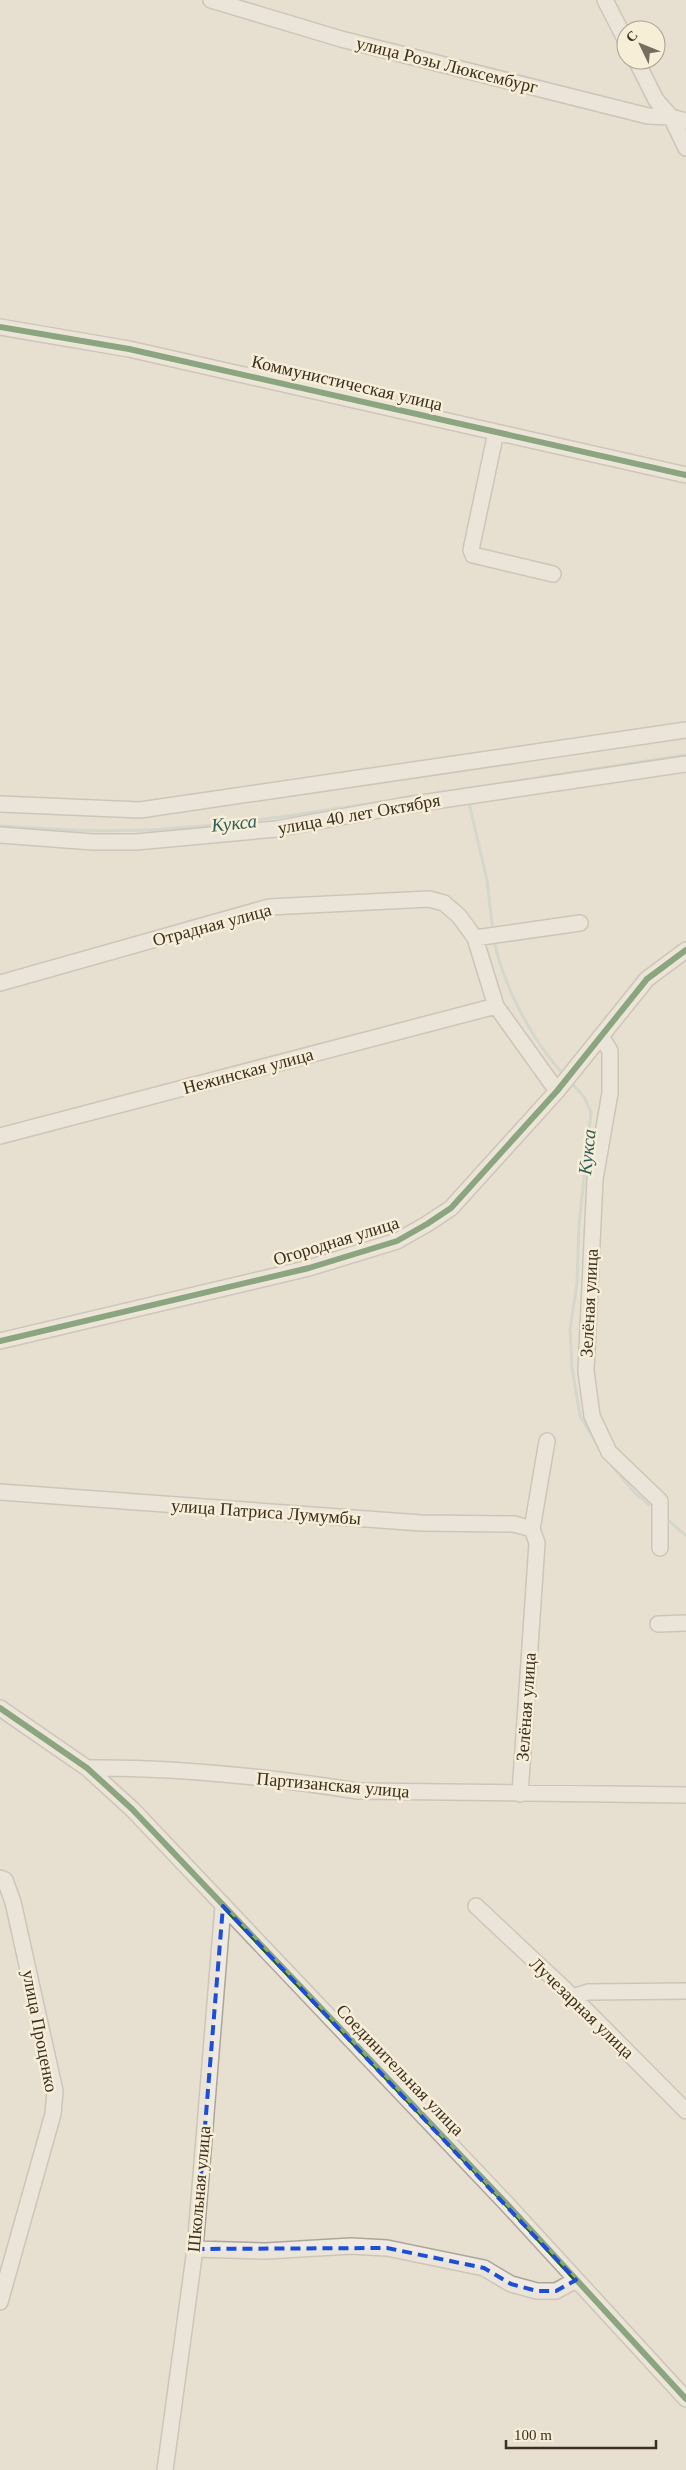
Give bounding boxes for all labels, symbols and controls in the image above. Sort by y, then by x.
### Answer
north arrow [616,20,666,70]
text: С [623,28,641,45]
street label: улица Розы Люксембург [354,33,540,97]
street label: Коммунистическая улица [250,351,444,415]
street label: улица 40 лет Октября [276,790,442,838]
water label: Кукса [209,810,258,836]
street label: Отрадная улица [150,900,274,950]
street label: Нежинская улица [181,1044,315,1098]
water label: Кукса [574,1128,600,1177]
street label: Огородная улица [271,1212,401,1270]
street label: Зелёная улица [576,1248,602,1358]
street label: улица Патриса Лумумбы [170,1495,362,1529]
street label: Зелёная улица [512,1652,540,1762]
street label: Партизанская улица [256,1768,410,1802]
street label: Лучезарная улица [526,1953,638,2063]
street label: улица Проценко [18,1968,62,2094]
street label: Соединительная улица [332,2000,468,2140]
street label: Школьная улица [184,2125,214,2253]
scale bar [506,2418,656,2450]
text: 100 m [514,2427,552,2443]

